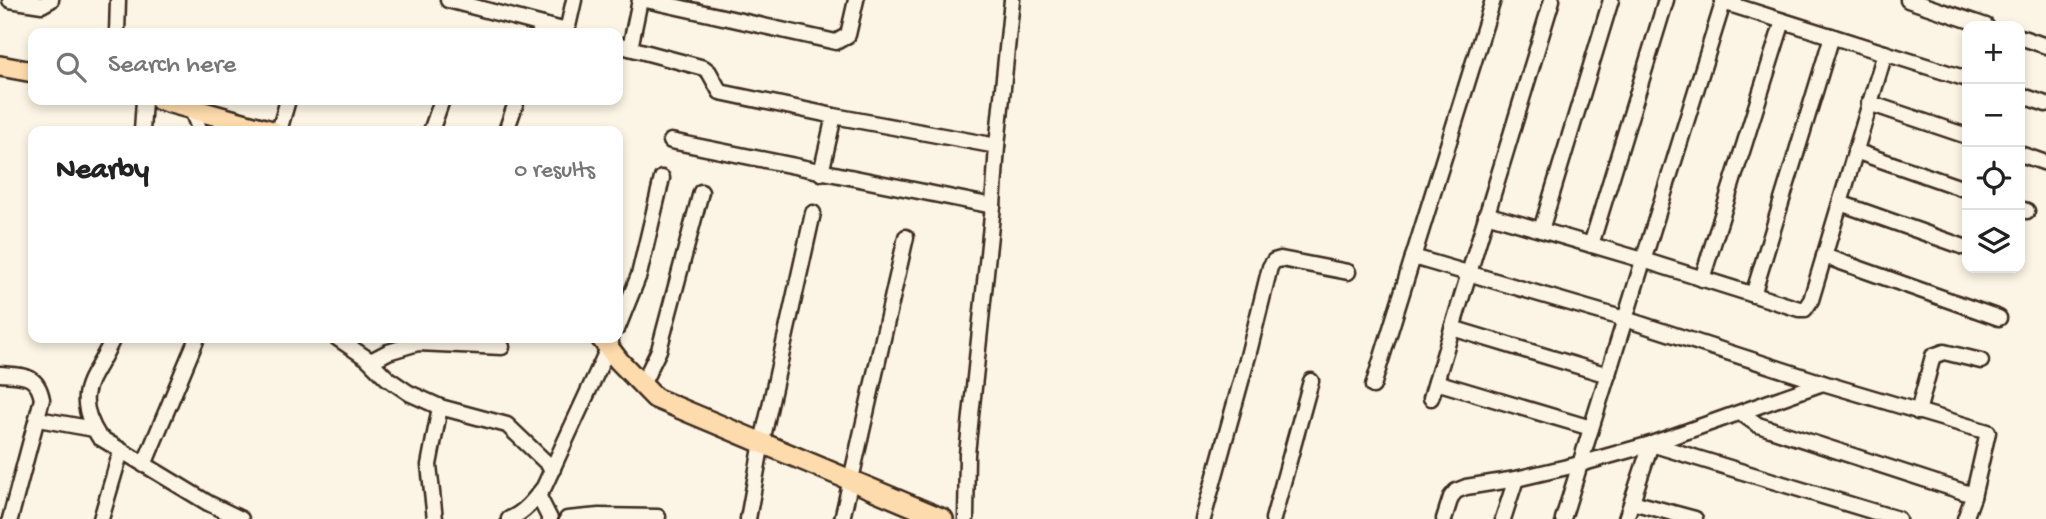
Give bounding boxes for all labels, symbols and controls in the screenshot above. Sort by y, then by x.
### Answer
map controls [1962,21,2025,273]
button: + [1962,21,2025,84]
search box [28,28,623,105]
icon: search [52,48,90,86]
text: Search here [108,51,236,82]
button: − [1962,84,2025,147]
button: locate [1962,147,2025,210]
text: Nearby [56,154,149,189]
text: 0 results [514,158,595,185]
button: layers [1962,210,2025,273]

